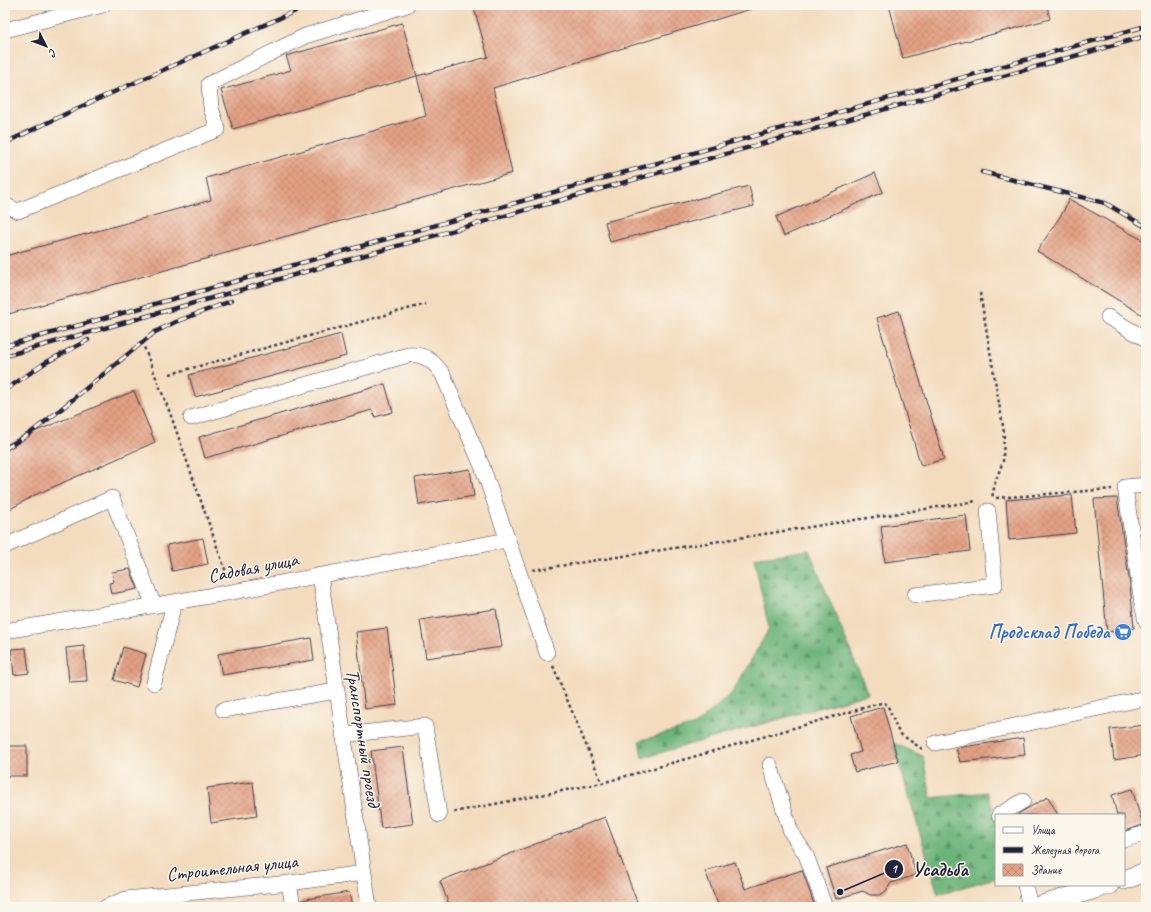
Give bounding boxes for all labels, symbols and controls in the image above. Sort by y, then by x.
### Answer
north arrow [26,26,66,66]
text: С [45,46,60,61]
street label: Садовая улица [206,547,302,588]
place label: Продсклад Победа [989,620,1112,644]
supermarket icon: Продсклад Победа [1113,622,1133,642]
street label: Транспортный проезд [340,667,386,811]
legend [995,814,1125,886]
text: Улица [1031,822,1056,838]
text: Железная дорога [1031,842,1100,858]
street label: Строительная улица [165,849,300,887]
callout: Усадьба [884,853,976,885]
text: Усадьба [912,857,969,882]
text: 1 [891,861,898,877]
text: Здание [1031,862,1062,878]

